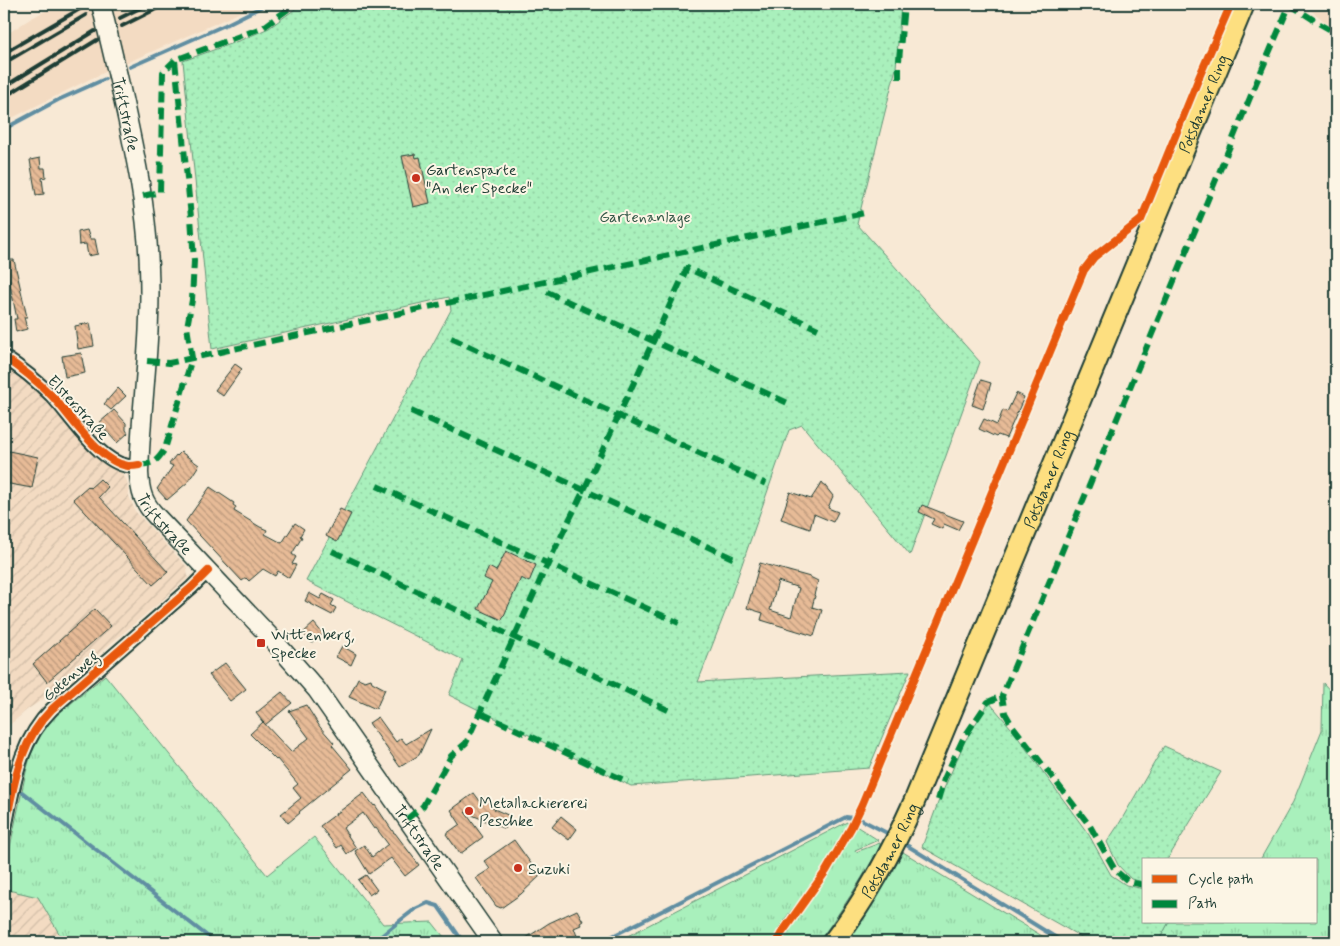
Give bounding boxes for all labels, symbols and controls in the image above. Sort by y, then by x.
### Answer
street label: Potsdamer Ring [1175,52,1235,157]
street label: Triftstraße [107,75,143,154]
place label: Gartensparte "An der Specke" [426,160,532,199]
marker: Gartensparte "An der Specke" [410,172,422,184]
park label: Gartenanlage [599,207,691,228]
street label: Elsterstraße [42,371,114,445]
street label: Potsdamer Ring [1019,427,1080,532]
street label: Triftstraße [131,490,196,560]
place label: Wittenberg, Specke [271,625,355,664]
marker: Wittenberg, Specke [255,637,267,649]
street label: Gotenweg [38,646,104,707]
place label: Metallackiererei Peschke [479,793,588,832]
street label: Potsdamer Ring [857,800,925,903]
street label: Triftstraße [388,801,449,875]
marker: Metallackiererei Peschke [463,805,475,817]
legend [1142,858,1318,924]
place label: Suzuki [528,859,570,880]
marker: Suzuki [512,862,524,874]
text: Cycle path [1188,870,1253,890]
text: Path [1188,894,1217,914]

